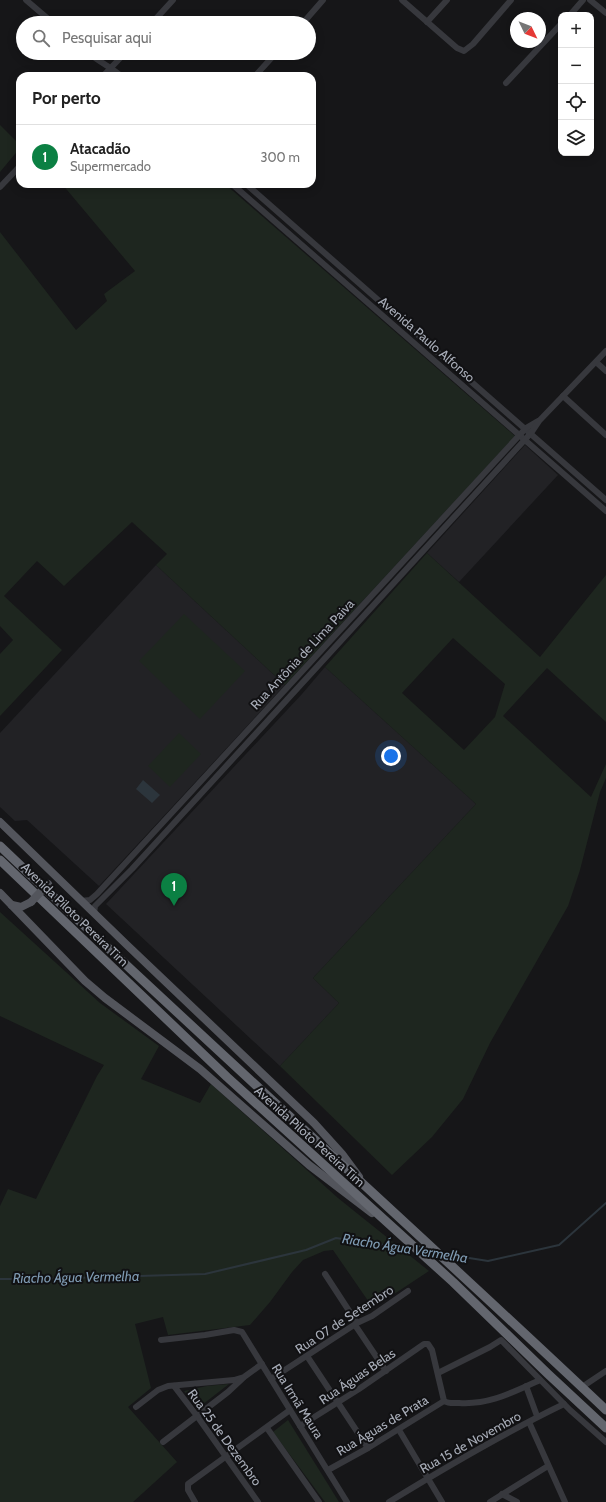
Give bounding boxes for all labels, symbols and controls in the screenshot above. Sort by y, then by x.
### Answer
north arrow [510,12,546,48]
map controls [558,12,594,156]
button: + [558,12,594,48]
search box [16,16,316,60]
icon: search [30,27,52,49]
text: Pesquisar aqui [62,29,152,47]
button: − [558,48,594,84]
button: locate [558,84,594,120]
text: Por perto [32,88,101,108]
button: layers [558,120,594,156]
text: Atacadão [70,140,131,158]
text: 1 [43,149,47,165]
text: 300 m [260,149,300,165]
text: Supermercado [70,158,151,174]
street label: Avenida Paulo Alfonso [376,293,478,385]
street label: Rua Antônia de Lima Paiva [247,595,358,712]
your location [381,746,401,766]
street label: Avenida Piloto Pereira Tim [18,859,132,969]
pin: 1 [161,873,187,906]
street label: Avenida Piloto Pereira Tim [252,1082,368,1190]
water label: Riacho Água Vermelha [341,1229,469,1267]
water label: Riacho Água Vermelha [12,1267,140,1287]
street label: Rua 07 de Setembro [292,1281,396,1357]
street label: Rua Águas Belas [315,1343,399,1407]
street label: Rua Irmã Maura [269,1361,328,1442]
street label: Rua 25 de Dezembro [185,1386,265,1488]
street label: Rua Águas de Prata [333,1390,431,1459]
street label: Rua 15 de Novembro [417,1408,523,1476]

